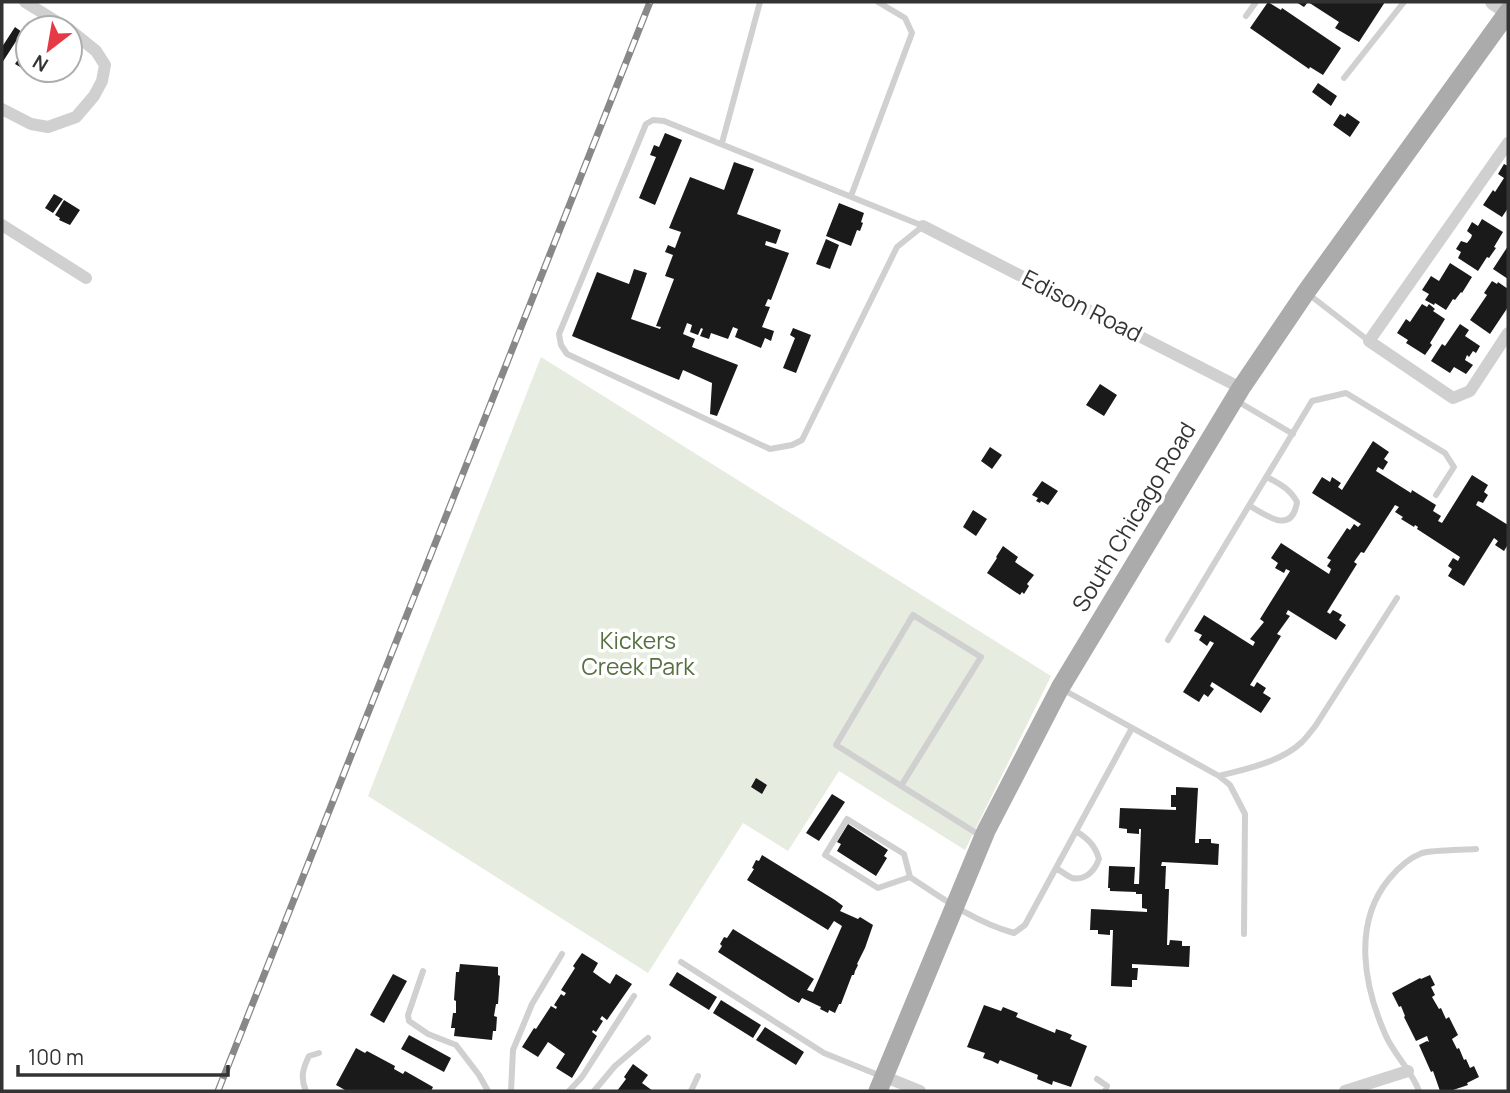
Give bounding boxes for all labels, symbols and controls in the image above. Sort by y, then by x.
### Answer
north arrow [14,14,84,84]
text: N [28,49,53,78]
street label: Edison Road [1017,261,1148,349]
street label: South Chicago Road [1064,416,1203,617]
park label: Kickers Creek Park [581,624,695,682]
scale bar [18,1034,228,1078]
text: 100 m [28,1043,84,1071]

